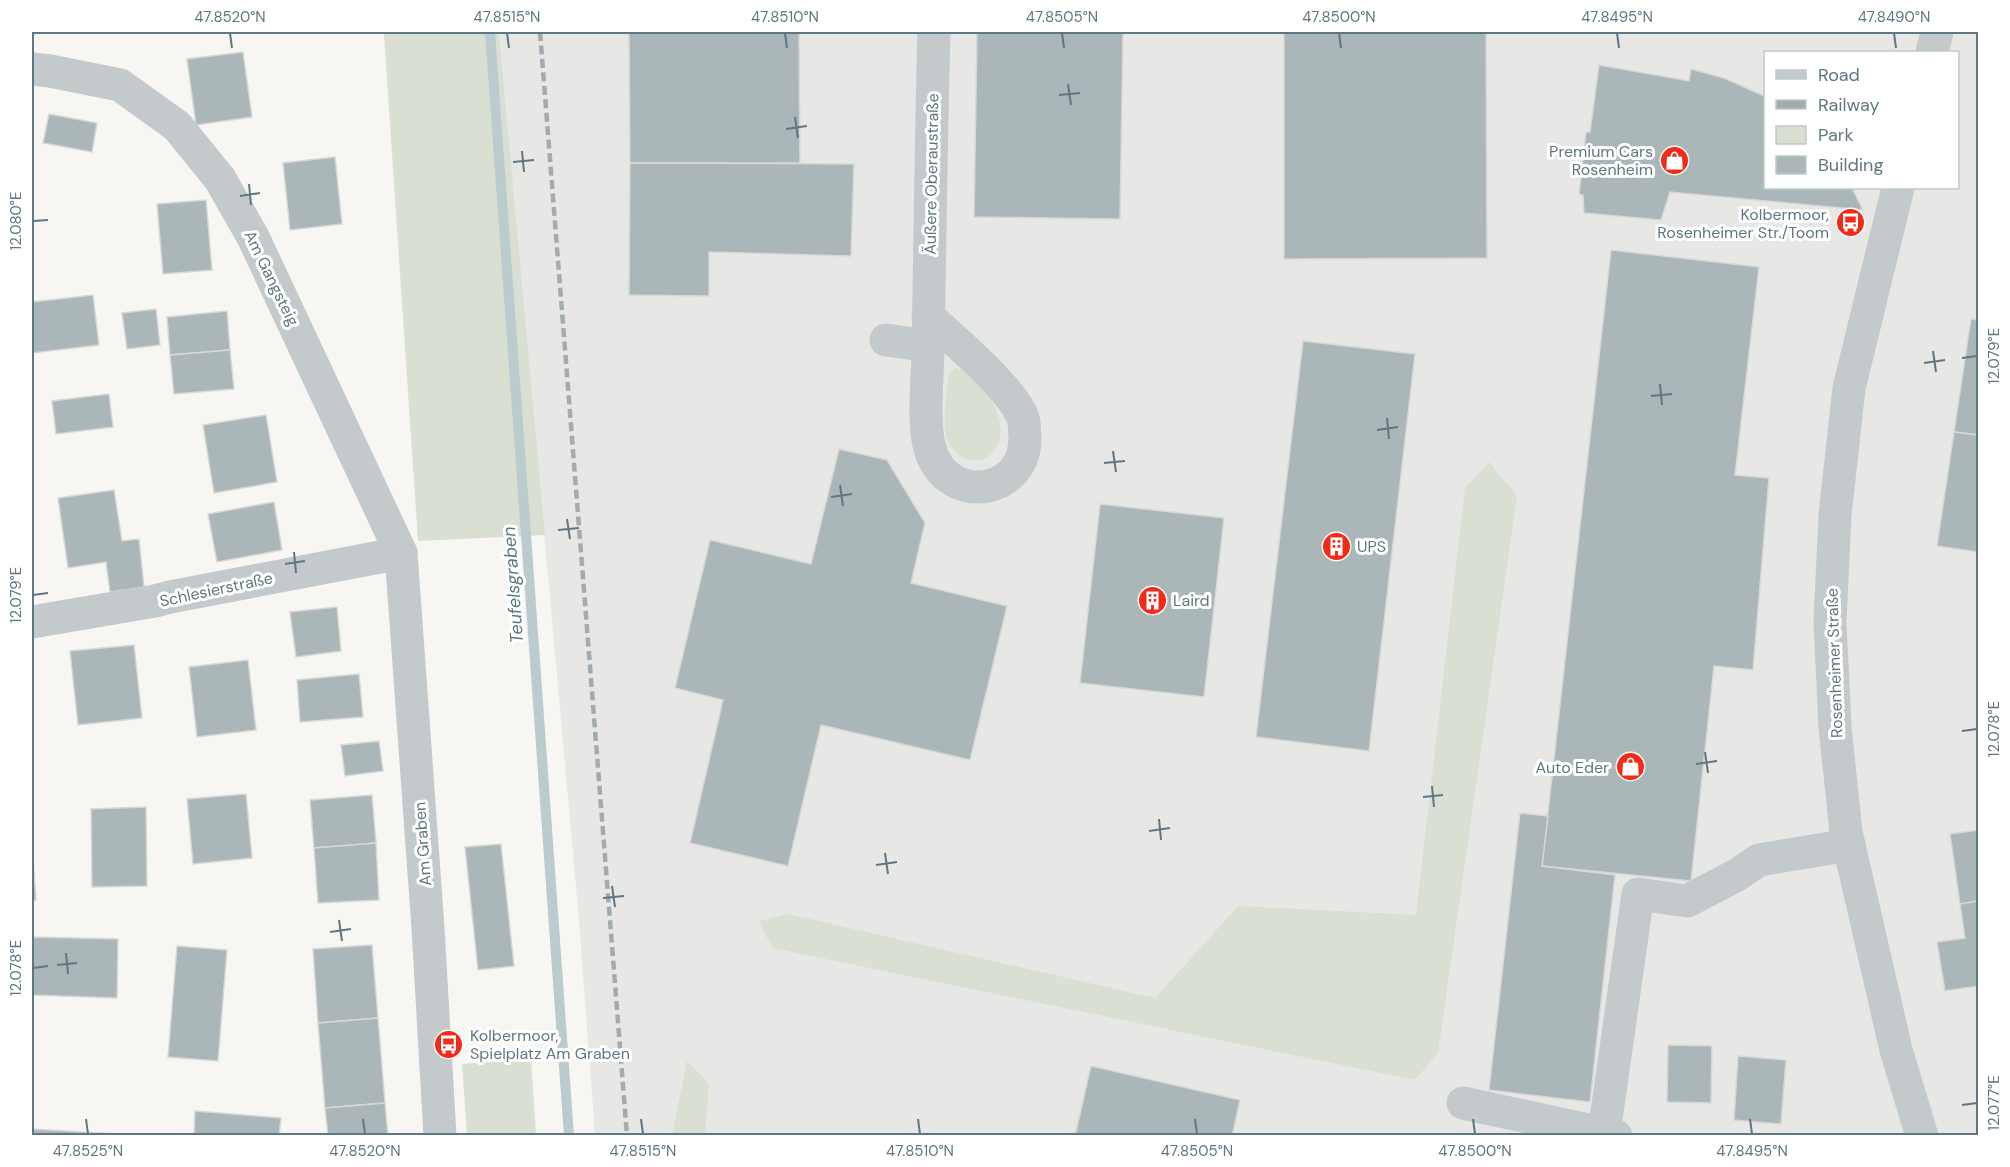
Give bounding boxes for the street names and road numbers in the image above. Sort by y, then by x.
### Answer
street label: Äußere Oberaustraße [920,93,943,255]
street label: Am Gangsteig [239,227,304,329]
street label: Schlesierstraße [158,567,275,612]
street label: Rosenheimer Straße [1821,588,1848,738]
street label: Am Graben [409,801,436,887]

